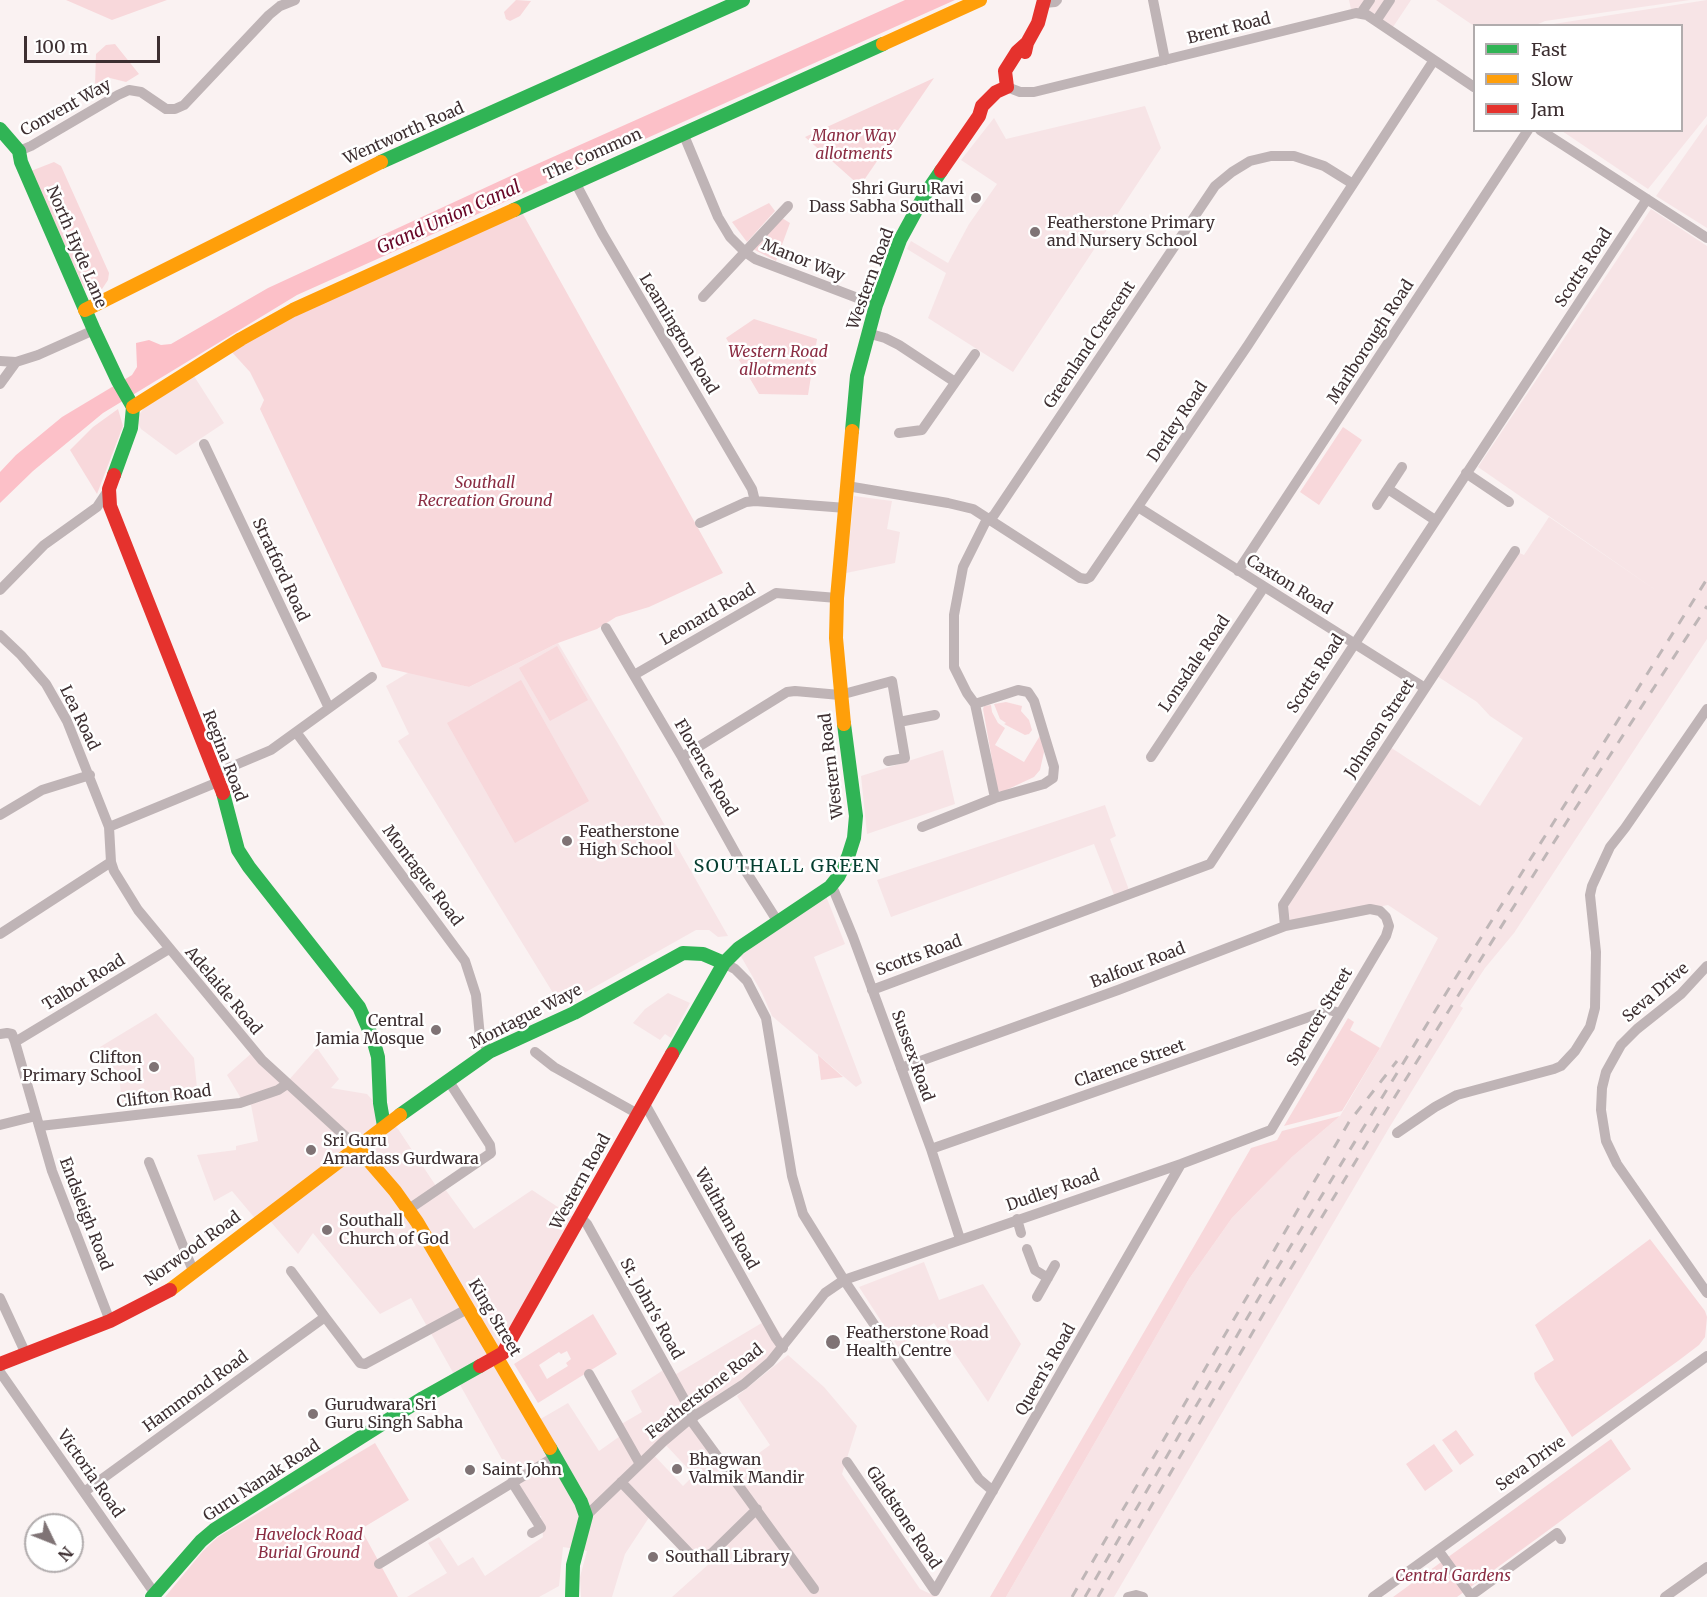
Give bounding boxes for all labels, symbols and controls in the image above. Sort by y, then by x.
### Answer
street label: Brent Road [1185,9,1273,49]
scale bar [27,24,164,62]
legend [1473,24,1683,132]
text: 100 m [35,35,88,58]
text: Fast [1531,38,1567,61]
text: Slow [1531,68,1573,91]
street label: Convent Way [17,75,115,141]
text: Jam [1531,98,1565,121]
street label: Wentworth Road [341,99,467,169]
street label: The Common [541,125,645,185]
park label: Manor Way allotments [812,126,896,164]
water label: Grand Union Canal [374,177,524,259]
place label: Shri Guru Ravi Dass Sabha Southall [809,179,964,217]
street label: North Hyde Lane [42,183,110,311]
marker: Shri Guru Ravi Dass Sabha Southall [969,191,983,205]
place label: Featherstone Primary and Nursery School [1047,213,1215,251]
marker: Featherstone Primary and Nursery School [1028,225,1042,239]
street label: Scotts Road [1551,225,1617,311]
street label: Western Road [844,226,898,332]
street label: Manor Way [759,236,847,286]
street label: Leamington Road [635,270,721,398]
street label: Marlborough Road [1324,276,1418,408]
street label: Greenland Crescent [1040,278,1140,412]
park label: Western Road allotments [728,342,828,380]
street label: Derley Road [1144,378,1212,466]
park label: Southall Recreation Ground [418,473,552,511]
street label: Stratford Road [248,515,312,625]
street label: Caxton Road [1243,551,1335,619]
street label: Leonard Road [657,580,759,650]
street label: Lonsdale Road [1156,612,1234,716]
street label: Scotts Road [1283,631,1349,717]
street label: Johnson Street [1341,676,1419,782]
street label: Lea Road [55,682,103,754]
street label: Regina Road [198,708,250,804]
street label: Western Road [816,712,848,820]
street label: Florence Road [670,716,740,820]
street label: Montague Road [378,822,466,930]
place label: Featherstone High School [579,822,679,860]
marker: Featherstone High School [560,834,574,848]
district label: SOUTHALL GREEN [693,856,881,878]
street label: Scotts Road [873,932,965,980]
street label: Balfour Road [1088,939,1188,993]
street label: Adelaide Road [181,943,265,1039]
street label: Talbot Road [39,951,129,1015]
street label: Seva Drive [1619,959,1693,1027]
street label: Spencer Street [1283,964,1357,1070]
street label: Montague Waye [467,980,585,1054]
street label: Sussex Road [887,1008,937,1104]
place label: Central Jamia Mosque [316,1011,424,1049]
marker: Central Jamia Mosque [429,1023,443,1037]
street label: Clarence Street [1072,1036,1188,1092]
place label: Clifton Primary School [22,1048,142,1086]
marker: Clifton Primary School [147,1060,161,1074]
street label: Clifton Road [116,1082,212,1112]
place label: Sri Guru Amardass Gurdwara [323,1131,479,1169]
street label: Western Road [547,1131,615,1233]
marker: Sri Guru Amardass Gurdwara [304,1143,318,1157]
street label: Endsleigh Road [55,1155,115,1273]
street label: Waltham Road [690,1165,762,1273]
street label: Dudley Road [1004,1166,1102,1216]
street label: Norwood Road [141,1208,245,1290]
place label: Southall Church of God [339,1211,449,1249]
marker: Southall Church of God [320,1223,334,1237]
street label: St. John's Road [615,1255,687,1363]
street label: King Street [464,1276,524,1360]
street label: Queen's Road [1012,1321,1080,1419]
place label: Featherstone Road Health Centre [846,1323,989,1361]
marker: Featherstone Road Health Centre [824,1333,842,1351]
street label: Featherstone Road [643,1341,767,1443]
street label: Hammond Road [140,1347,252,1437]
place label: Gurudwara Sri Guru Singh Sabha [325,1395,463,1433]
marker: Gurudwara Sri Guru Singh Sabha [306,1407,320,1421]
street label: Victoria Road [53,1426,127,1522]
street label: Seva Drive [1493,1432,1569,1496]
street label: Guru Nanak Road [200,1436,324,1526]
place label: Bhagwan Valmik Mandir [689,1450,805,1488]
place label: Saint John [482,1460,562,1480]
marker: Bhagwan Valmik Mandir [670,1462,684,1476]
marker: Saint John [463,1463,477,1477]
street label: Gladstone Road [862,1463,944,1573]
north arrow [24,1513,84,1573]
park label: Havelock Road Burial Ground [255,1525,363,1563]
text: N [54,1542,77,1565]
place label: Southall Library [665,1547,790,1567]
marker: Southall Library [646,1550,660,1564]
park label: Central Gardens [1395,1566,1511,1586]

